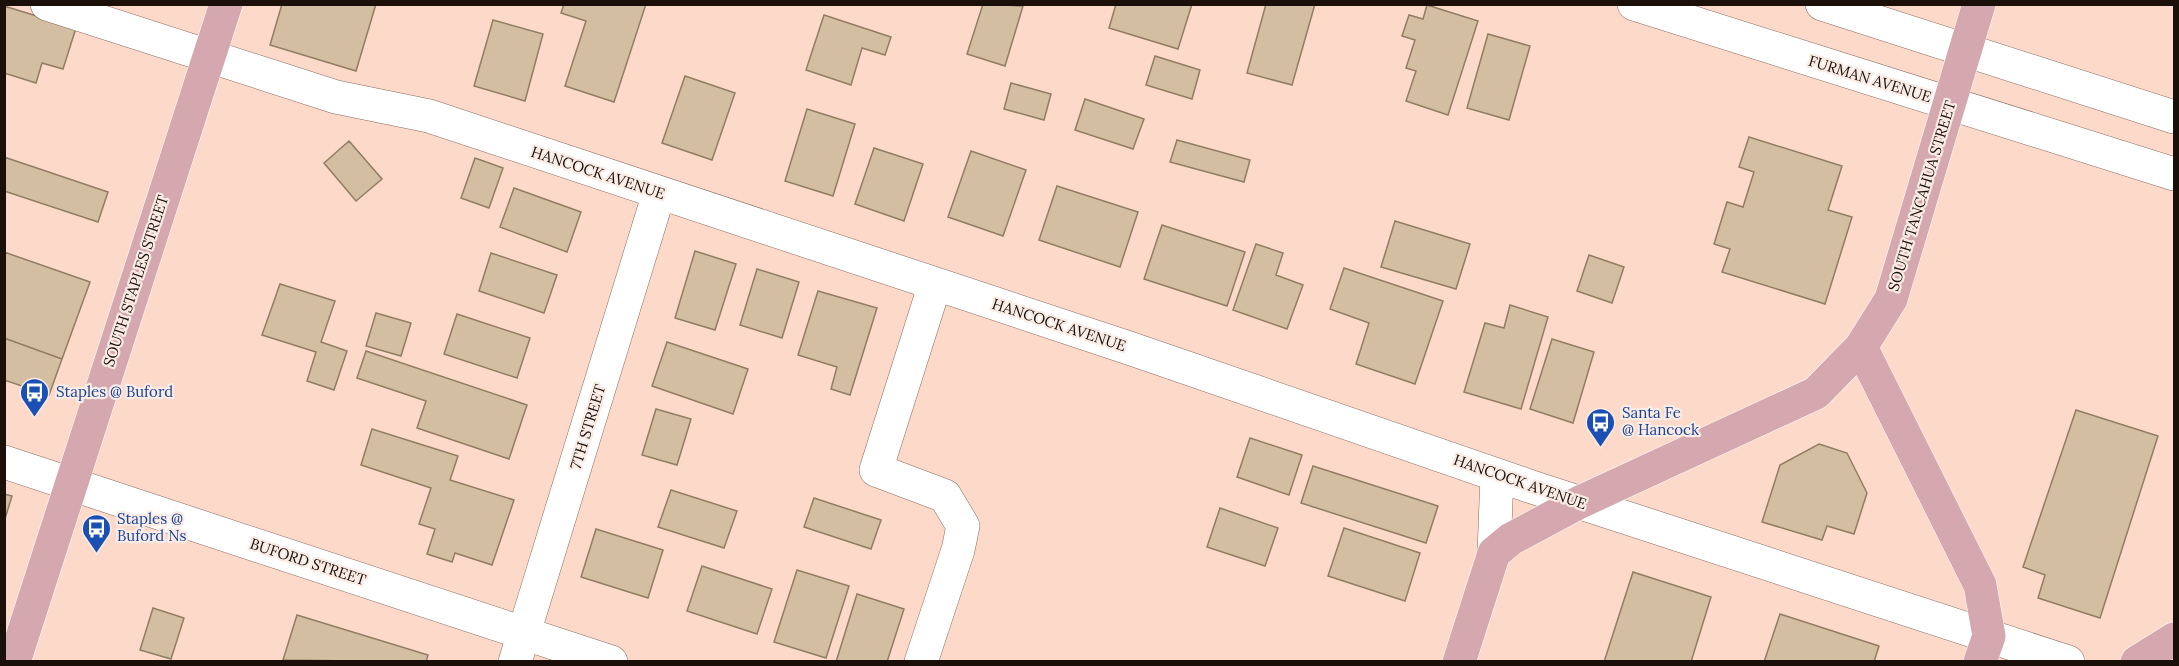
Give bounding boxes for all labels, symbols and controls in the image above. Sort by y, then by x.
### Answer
street label: FURMAN AVENUE [1806,51,1934,106]
street label: SOUTH TANCAHUA STREET [1883,98,1960,293]
street label: HANCOCK AVENUE [529,142,667,203]
street label: SOUTH STAPLES STREET [99,192,172,369]
street label: HANCOCK AVENUE [990,294,1128,355]
bus stop icon: Staples @ Buford [19,376,51,418]
place label: Staples @ Buford [56,382,173,401]
street label: 7TH STREET [566,382,610,472]
place label: Santa Fe @ Hancock [1622,403,1699,439]
bus stop icon: Santa Fe @ Hancock [1585,406,1617,448]
street label: HANCOCK AVENUE [1451,450,1589,513]
place label: Staples @ Buford Ns [117,509,187,545]
bus stop icon: Staples @ Buford Ns [80,512,112,554]
street label: BUFORD STREET [248,534,369,589]

